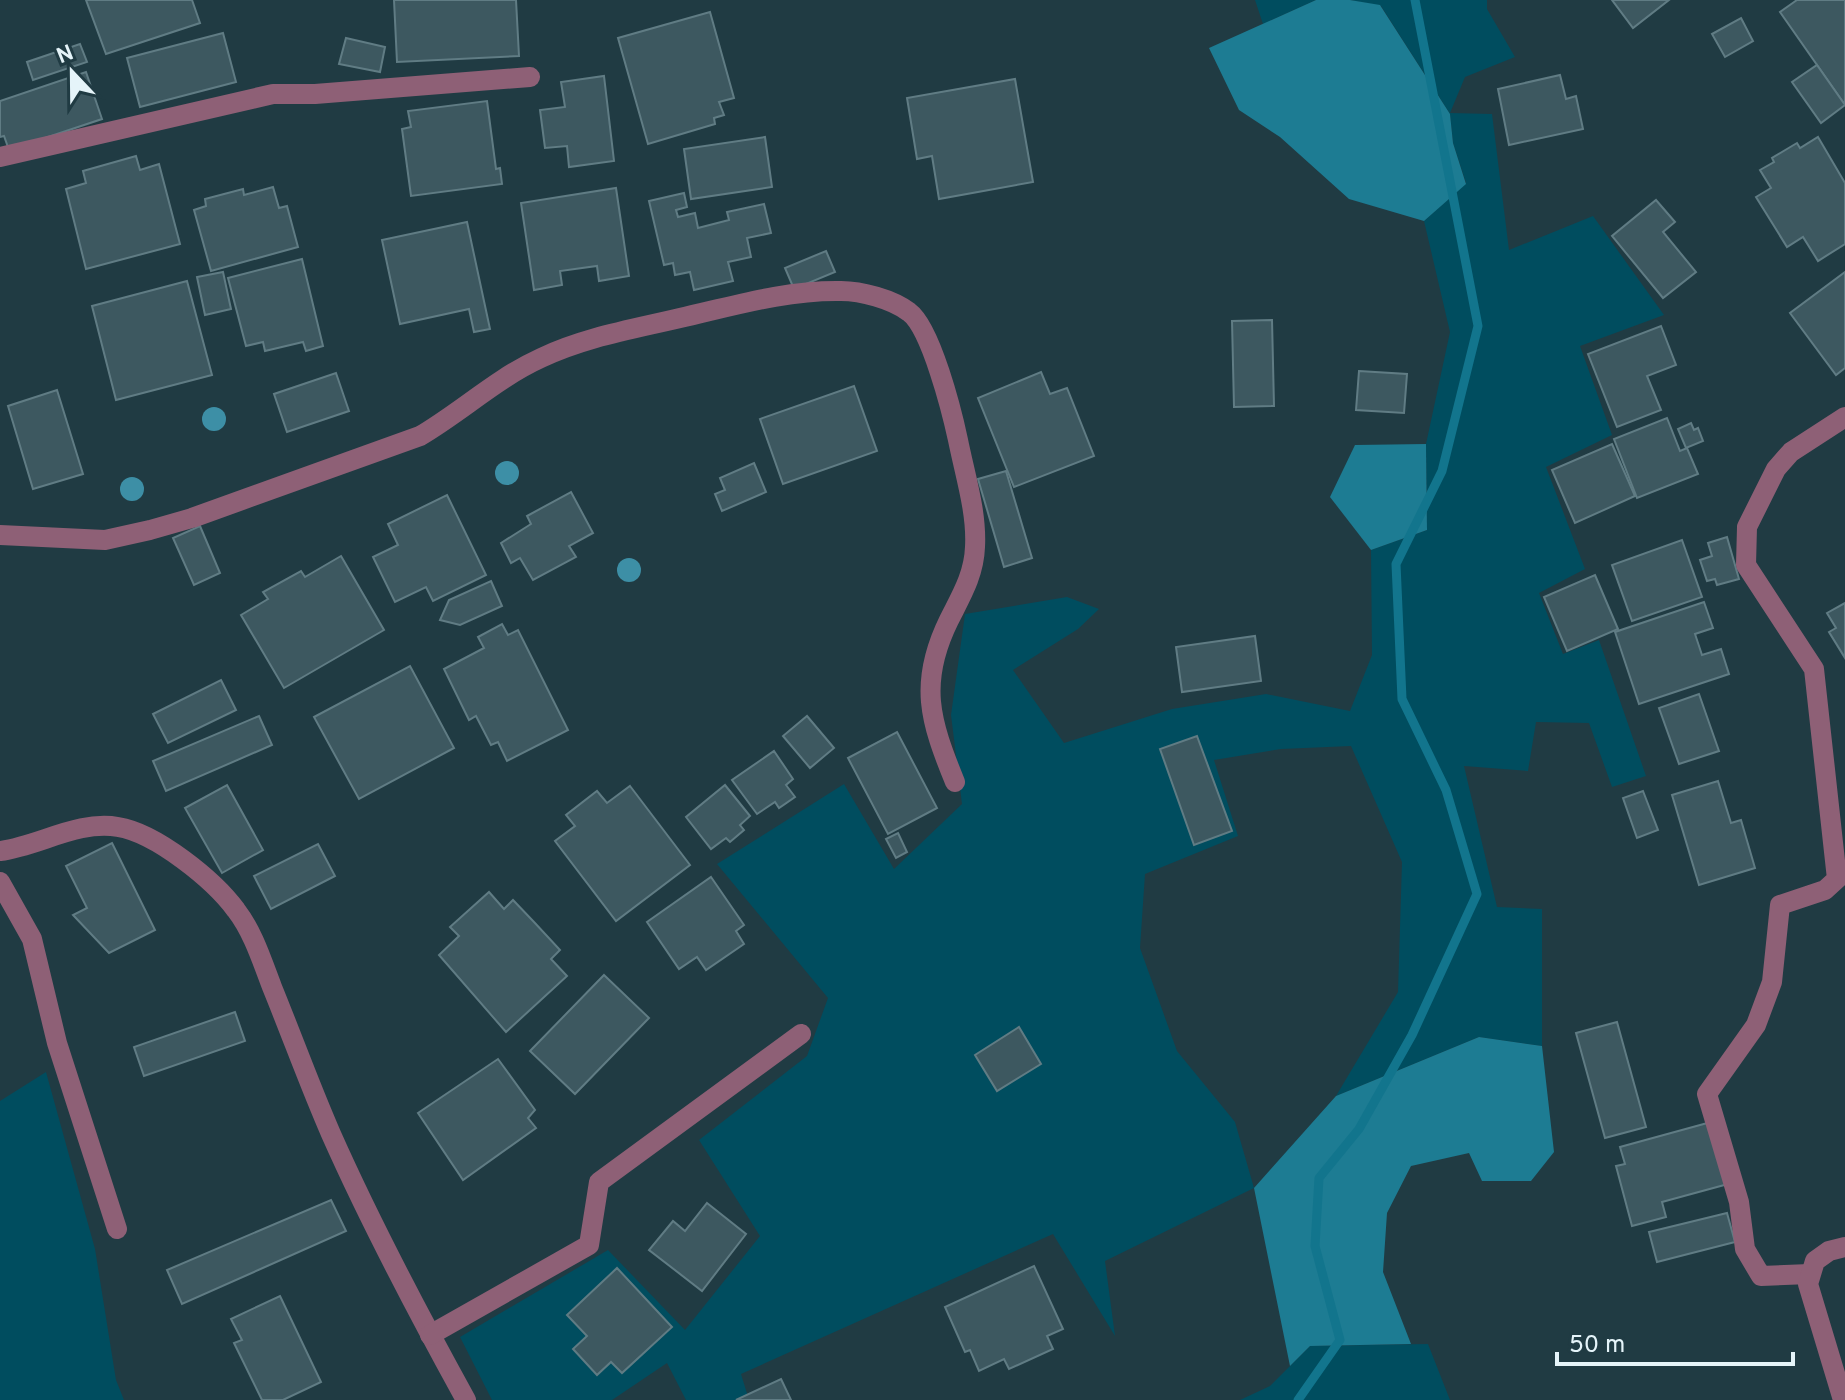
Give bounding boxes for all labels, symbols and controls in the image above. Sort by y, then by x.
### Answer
north arrow [32,32,112,112]
text: N [53,40,78,71]
scale bar [1557,1316,1793,1366]
text: 50 m [1569,1331,1625,1361]

